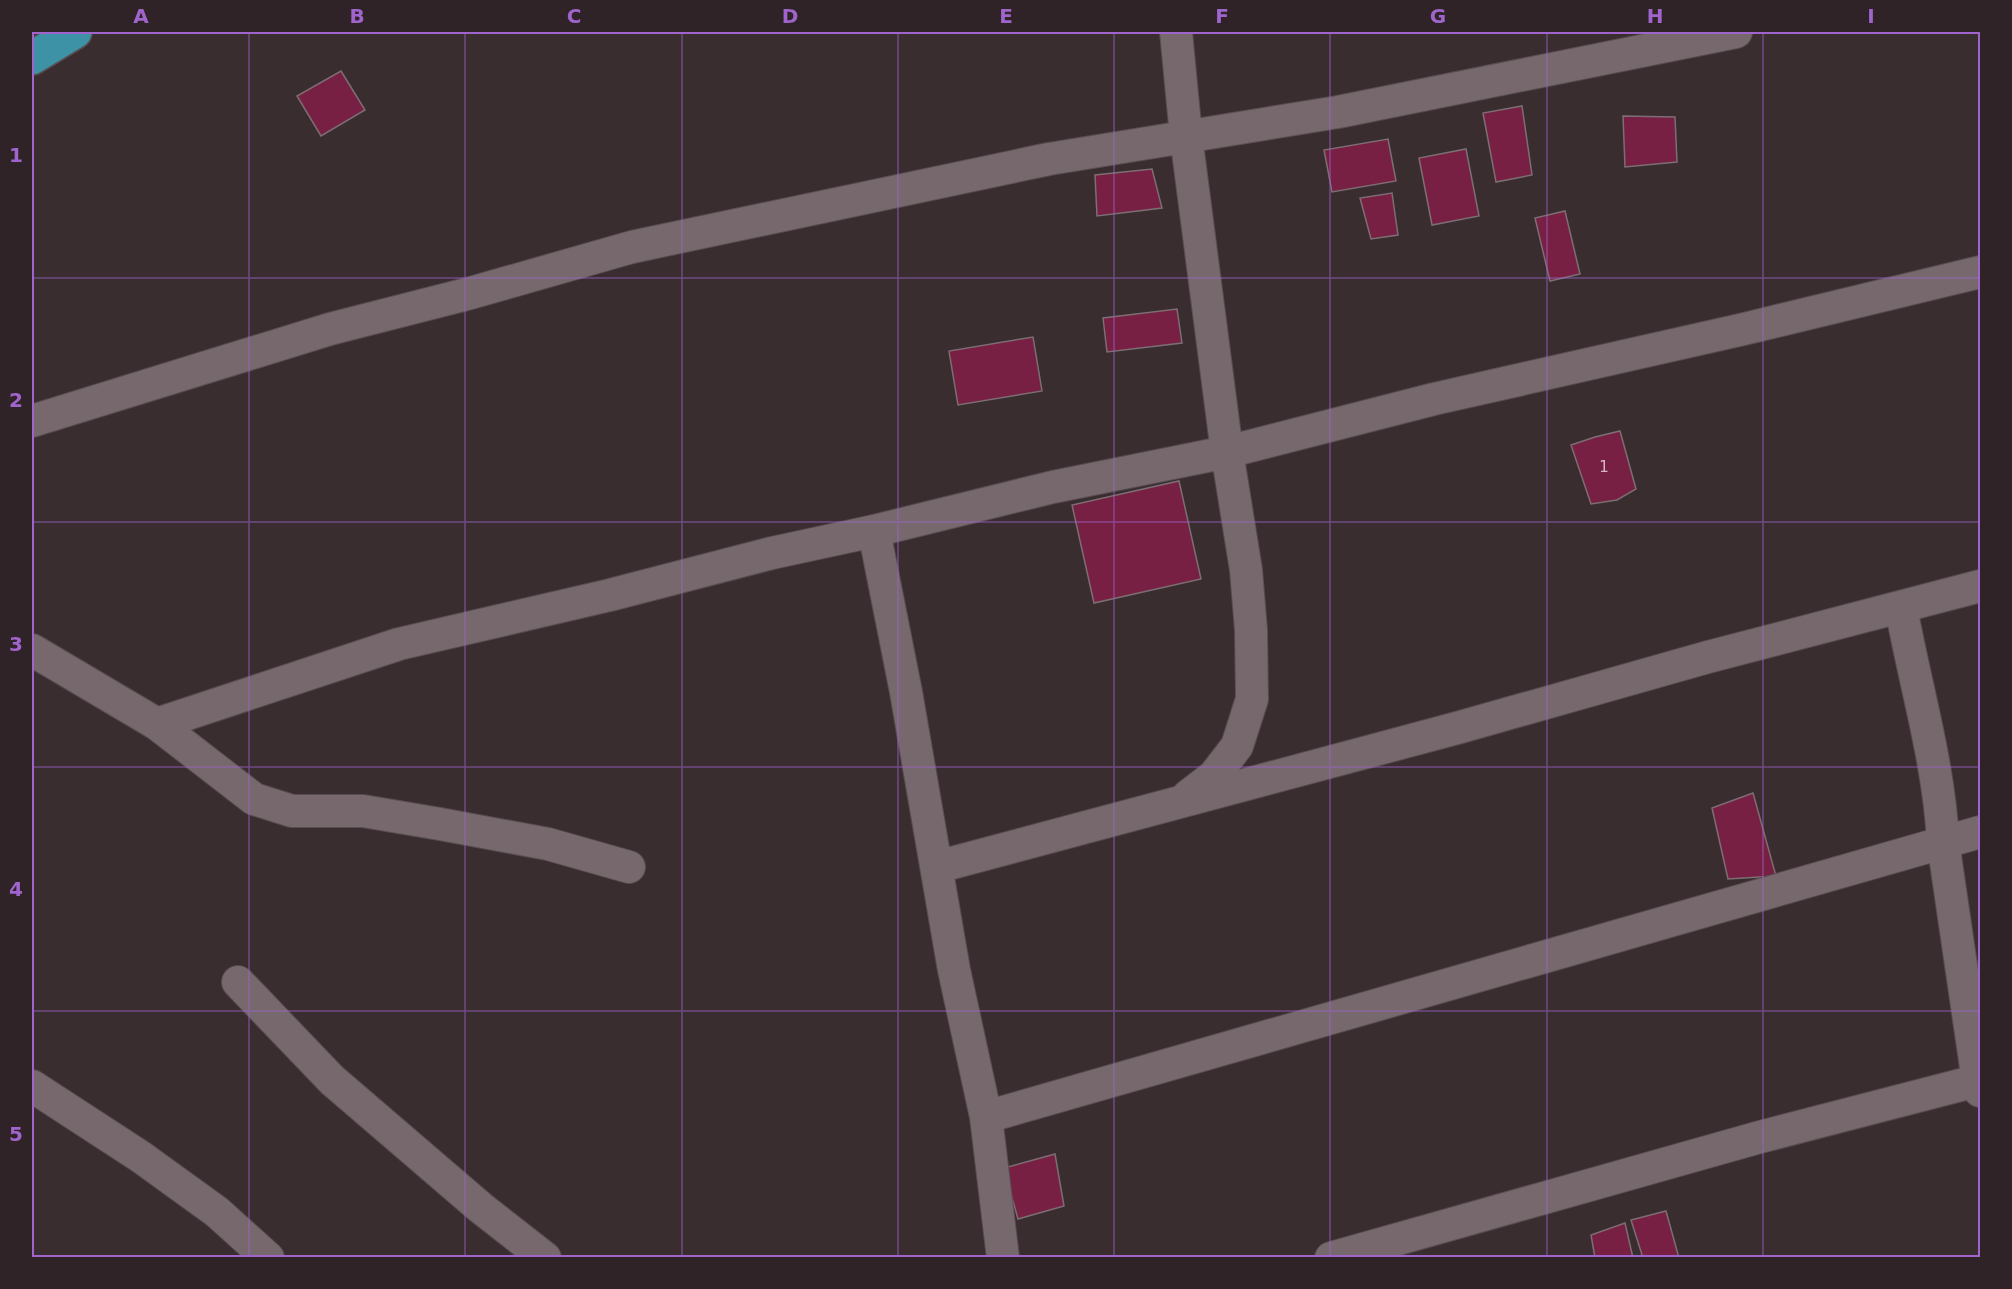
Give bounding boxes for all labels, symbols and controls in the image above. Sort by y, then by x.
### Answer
text: A [133,4,149,28]
text: B [349,4,365,28]
text: C [567,4,581,28]
text: D [782,4,798,28]
text: E [999,4,1013,28]
text: F [1215,4,1229,28]
text: G [1430,4,1446,28]
text: H [1647,4,1663,28]
text: I [1867,4,1875,28]
text: 1 [9,143,23,167]
text: 2 [9,388,23,412]
house number: 1 [1599,458,1609,476]
text: 3 [9,632,23,656]
text: 4 [9,877,23,901]
text: 5 [9,1122,23,1146]

